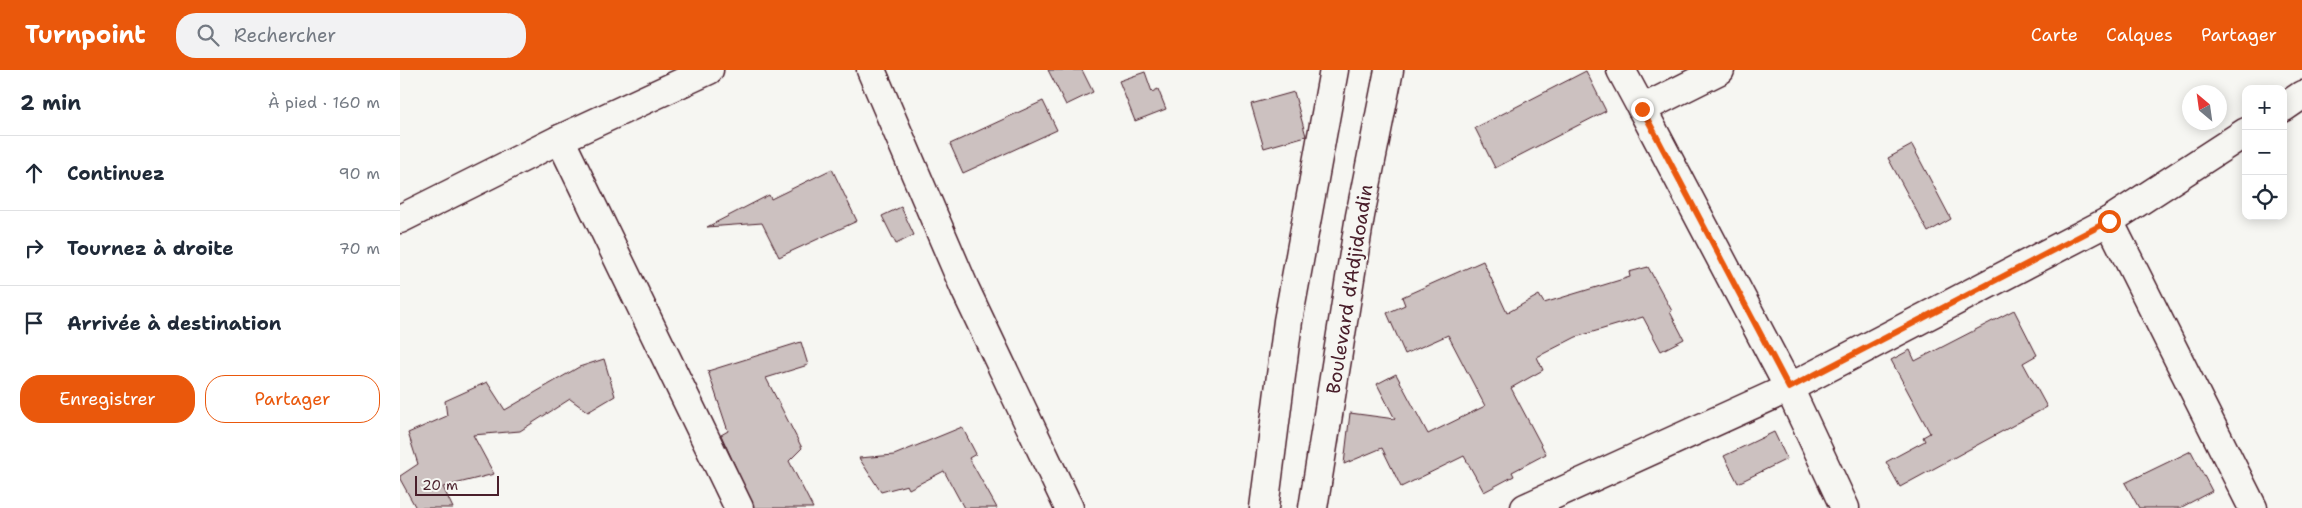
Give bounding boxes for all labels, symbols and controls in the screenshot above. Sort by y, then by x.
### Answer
search box [176,13,526,58]
text: Turnpoint [25,19,146,51]
icon: search [194,21,222,49]
text: Rechercher [234,23,336,48]
text: Carte [2031,23,2078,47]
text: Calques [2106,23,2173,47]
text: Partager [2201,23,2277,47]
north arrow [2182,85,2227,130]
map controls [2242,85,2287,220]
button: + [2242,85,2287,130]
text: 2 min [20,89,81,117]
text: À pied · 160 m [268,92,380,113]
route end [1631,98,1654,121]
button: − [2242,130,2287,175]
icon: ahead [20,159,48,187]
text: Continuez [67,161,165,186]
text: 90 m [339,163,380,184]
button: locate [2242,175,2287,220]
street label: Boulevard d'Adjidoadin [1321,182,1378,396]
route start [2098,210,2121,233]
icon: right [20,234,48,262]
text: Tournez à droite [67,236,234,261]
text: 70 m [339,238,380,259]
icon: arrive [20,309,48,337]
text: Arrivée à destination [67,311,281,336]
button: Enregistrer [20,375,195,423]
button: Partager [205,375,380,423]
scale bar [415,473,499,496]
text: 20 m [422,476,458,494]

